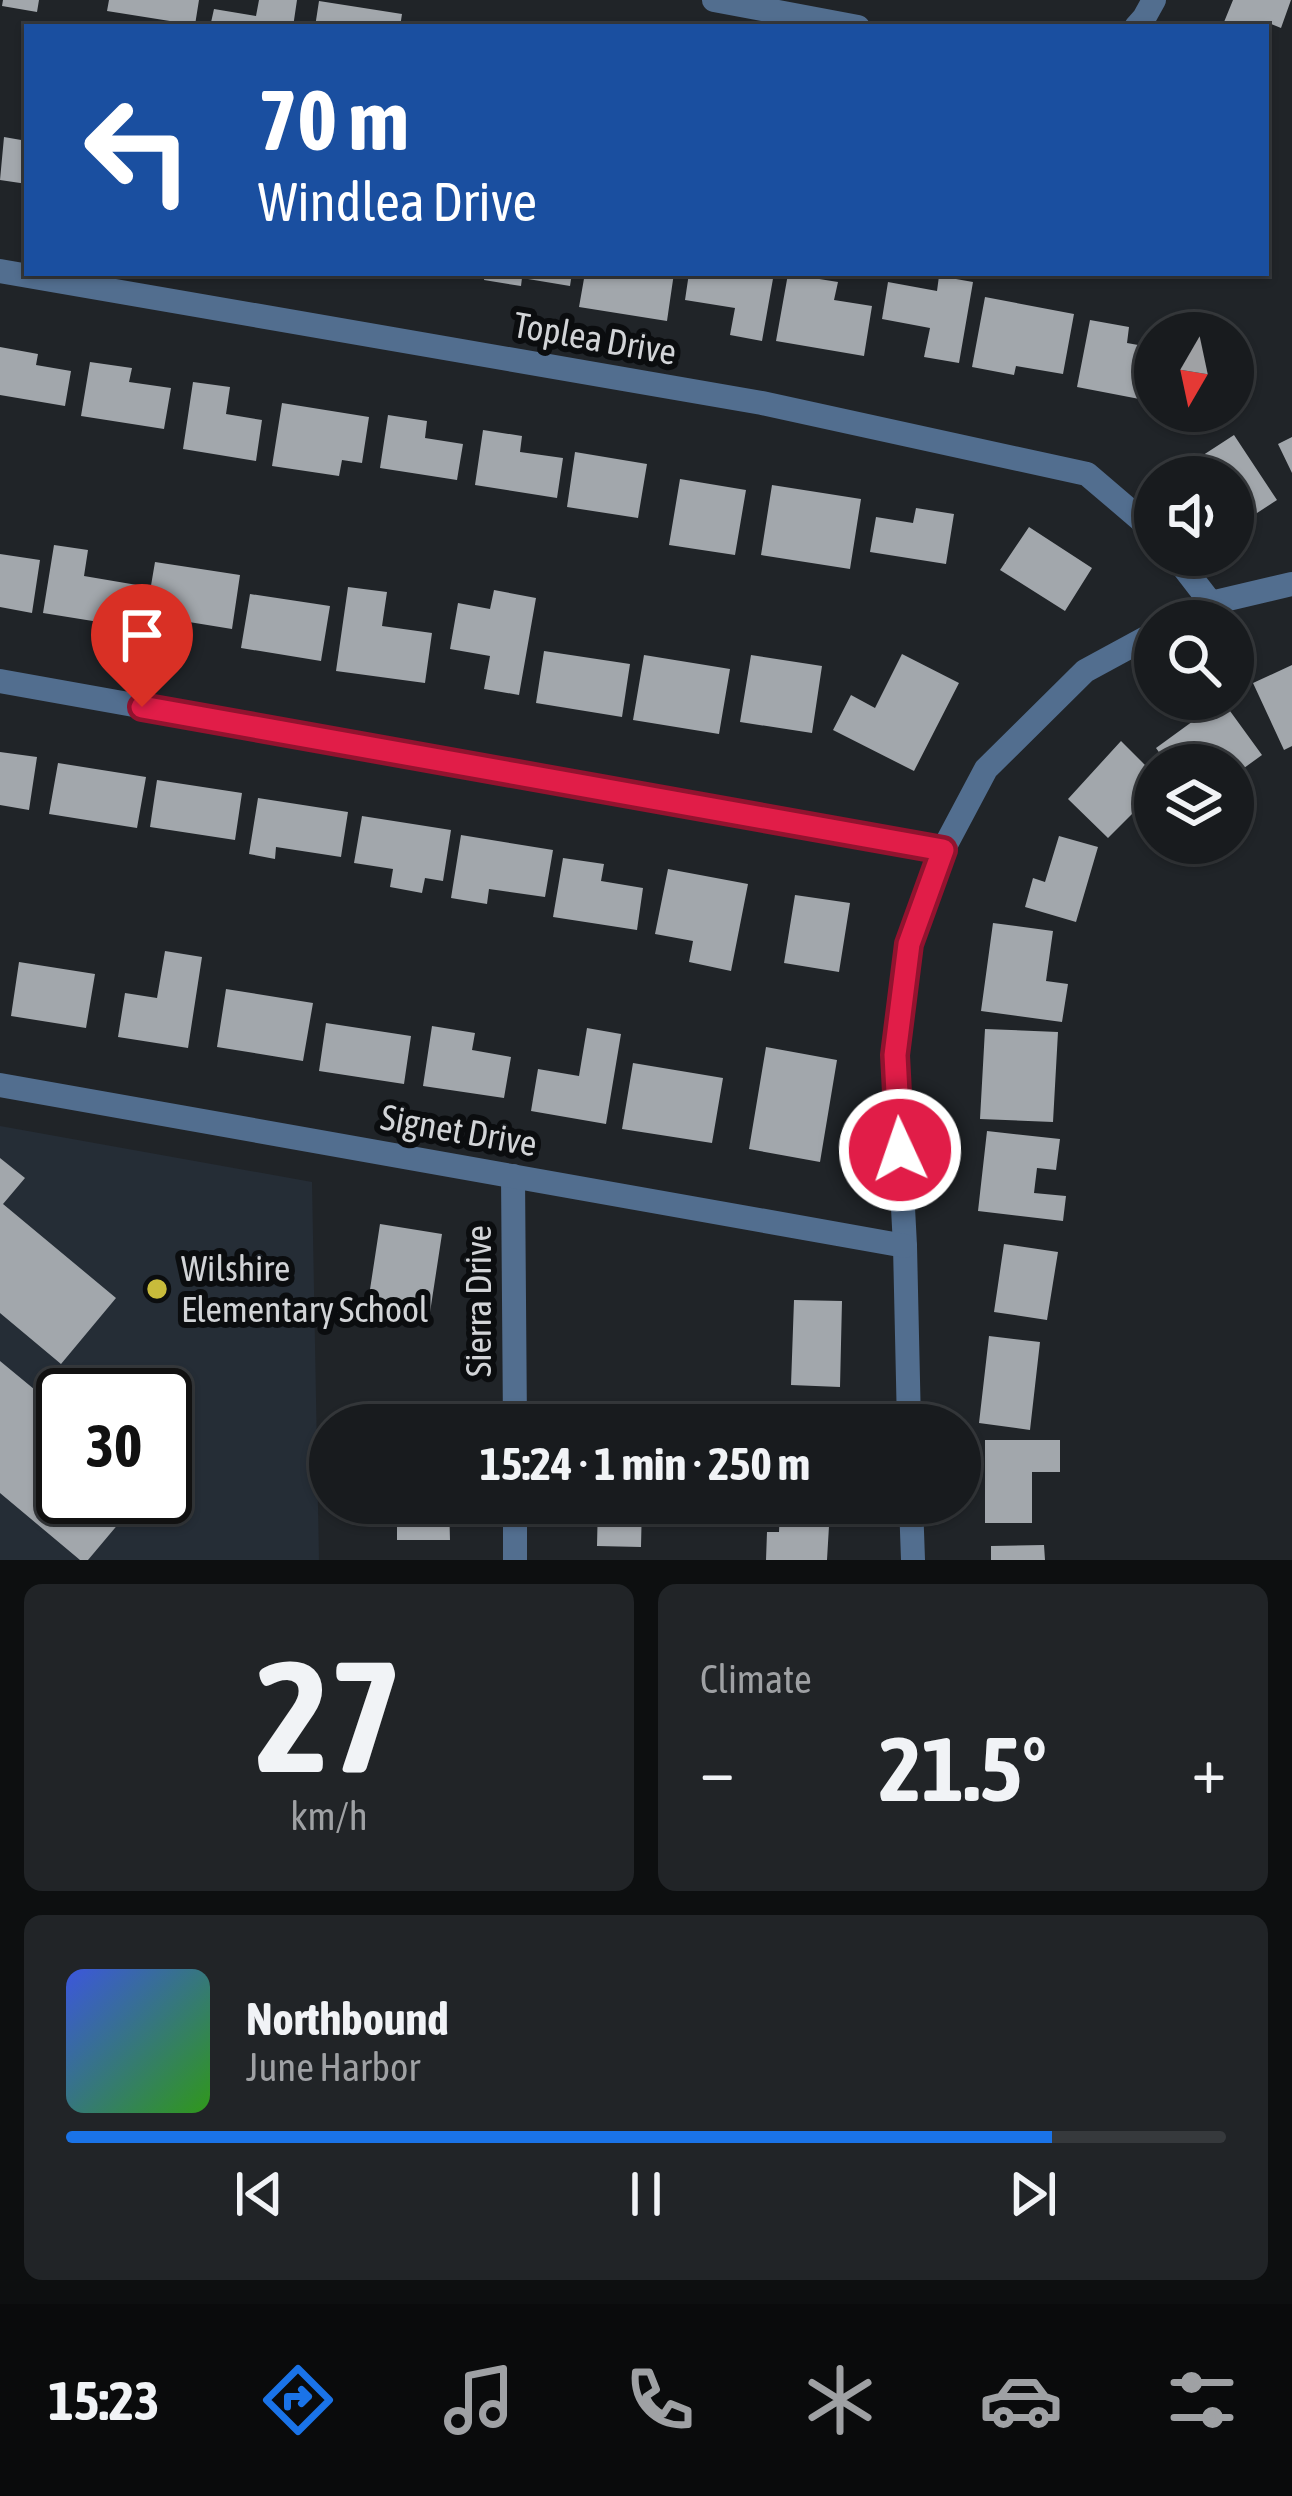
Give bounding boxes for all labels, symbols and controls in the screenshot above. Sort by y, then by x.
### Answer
icon: left [60,72,216,228]
text: 70 m [258,72,409,168]
text: Windlea Drive [258,171,537,232]
street label: Toplea Drive [510,303,680,373]
north arrow [1134,312,1254,432]
map controls [1134,312,1254,864]
button: sound [1134,456,1254,576]
pin [91,584,193,707]
button: search [1134,600,1254,720]
icon: arrive [109,602,175,668]
button: layers [1134,744,1254,864]
position arrow [837,1087,963,1213]
street label: Signet Drive [378,1096,540,1164]
street label: Sierra Drive [457,1225,499,1377]
place label: Wilshire Elementary School [181,1247,429,1330]
marker: Wilshire Elementary School [144,1276,170,1302]
speed limit sign: 30 [36,1368,192,1524]
text: 15:24 · 1 min · 250 m [480,1438,810,1490]
text: 27 [256,1626,402,1805]
text: Climate [700,1657,812,1701]
text: 21.5° [879,1717,1047,1820]
text: − [700,1731,734,1807]
text: + [1192,1731,1226,1807]
text: km/h [290,1794,368,1838]
text: Northbound [246,1993,449,2045]
text: June Harbor [246,2045,420,2089]
icon: previous [226,2161,292,2227]
icon: pause [613,2161,679,2227]
icon: next [1000,2161,1066,2227]
icon: directions [256,2358,340,2442]
icon: music [437,2358,521,2442]
icon: phone [618,2358,702,2442]
icon: climate [798,2358,882,2442]
icon: car [979,2358,1063,2442]
icon: filters [1160,2358,1244,2442]
text: 15:23 [48,2370,159,2431]

